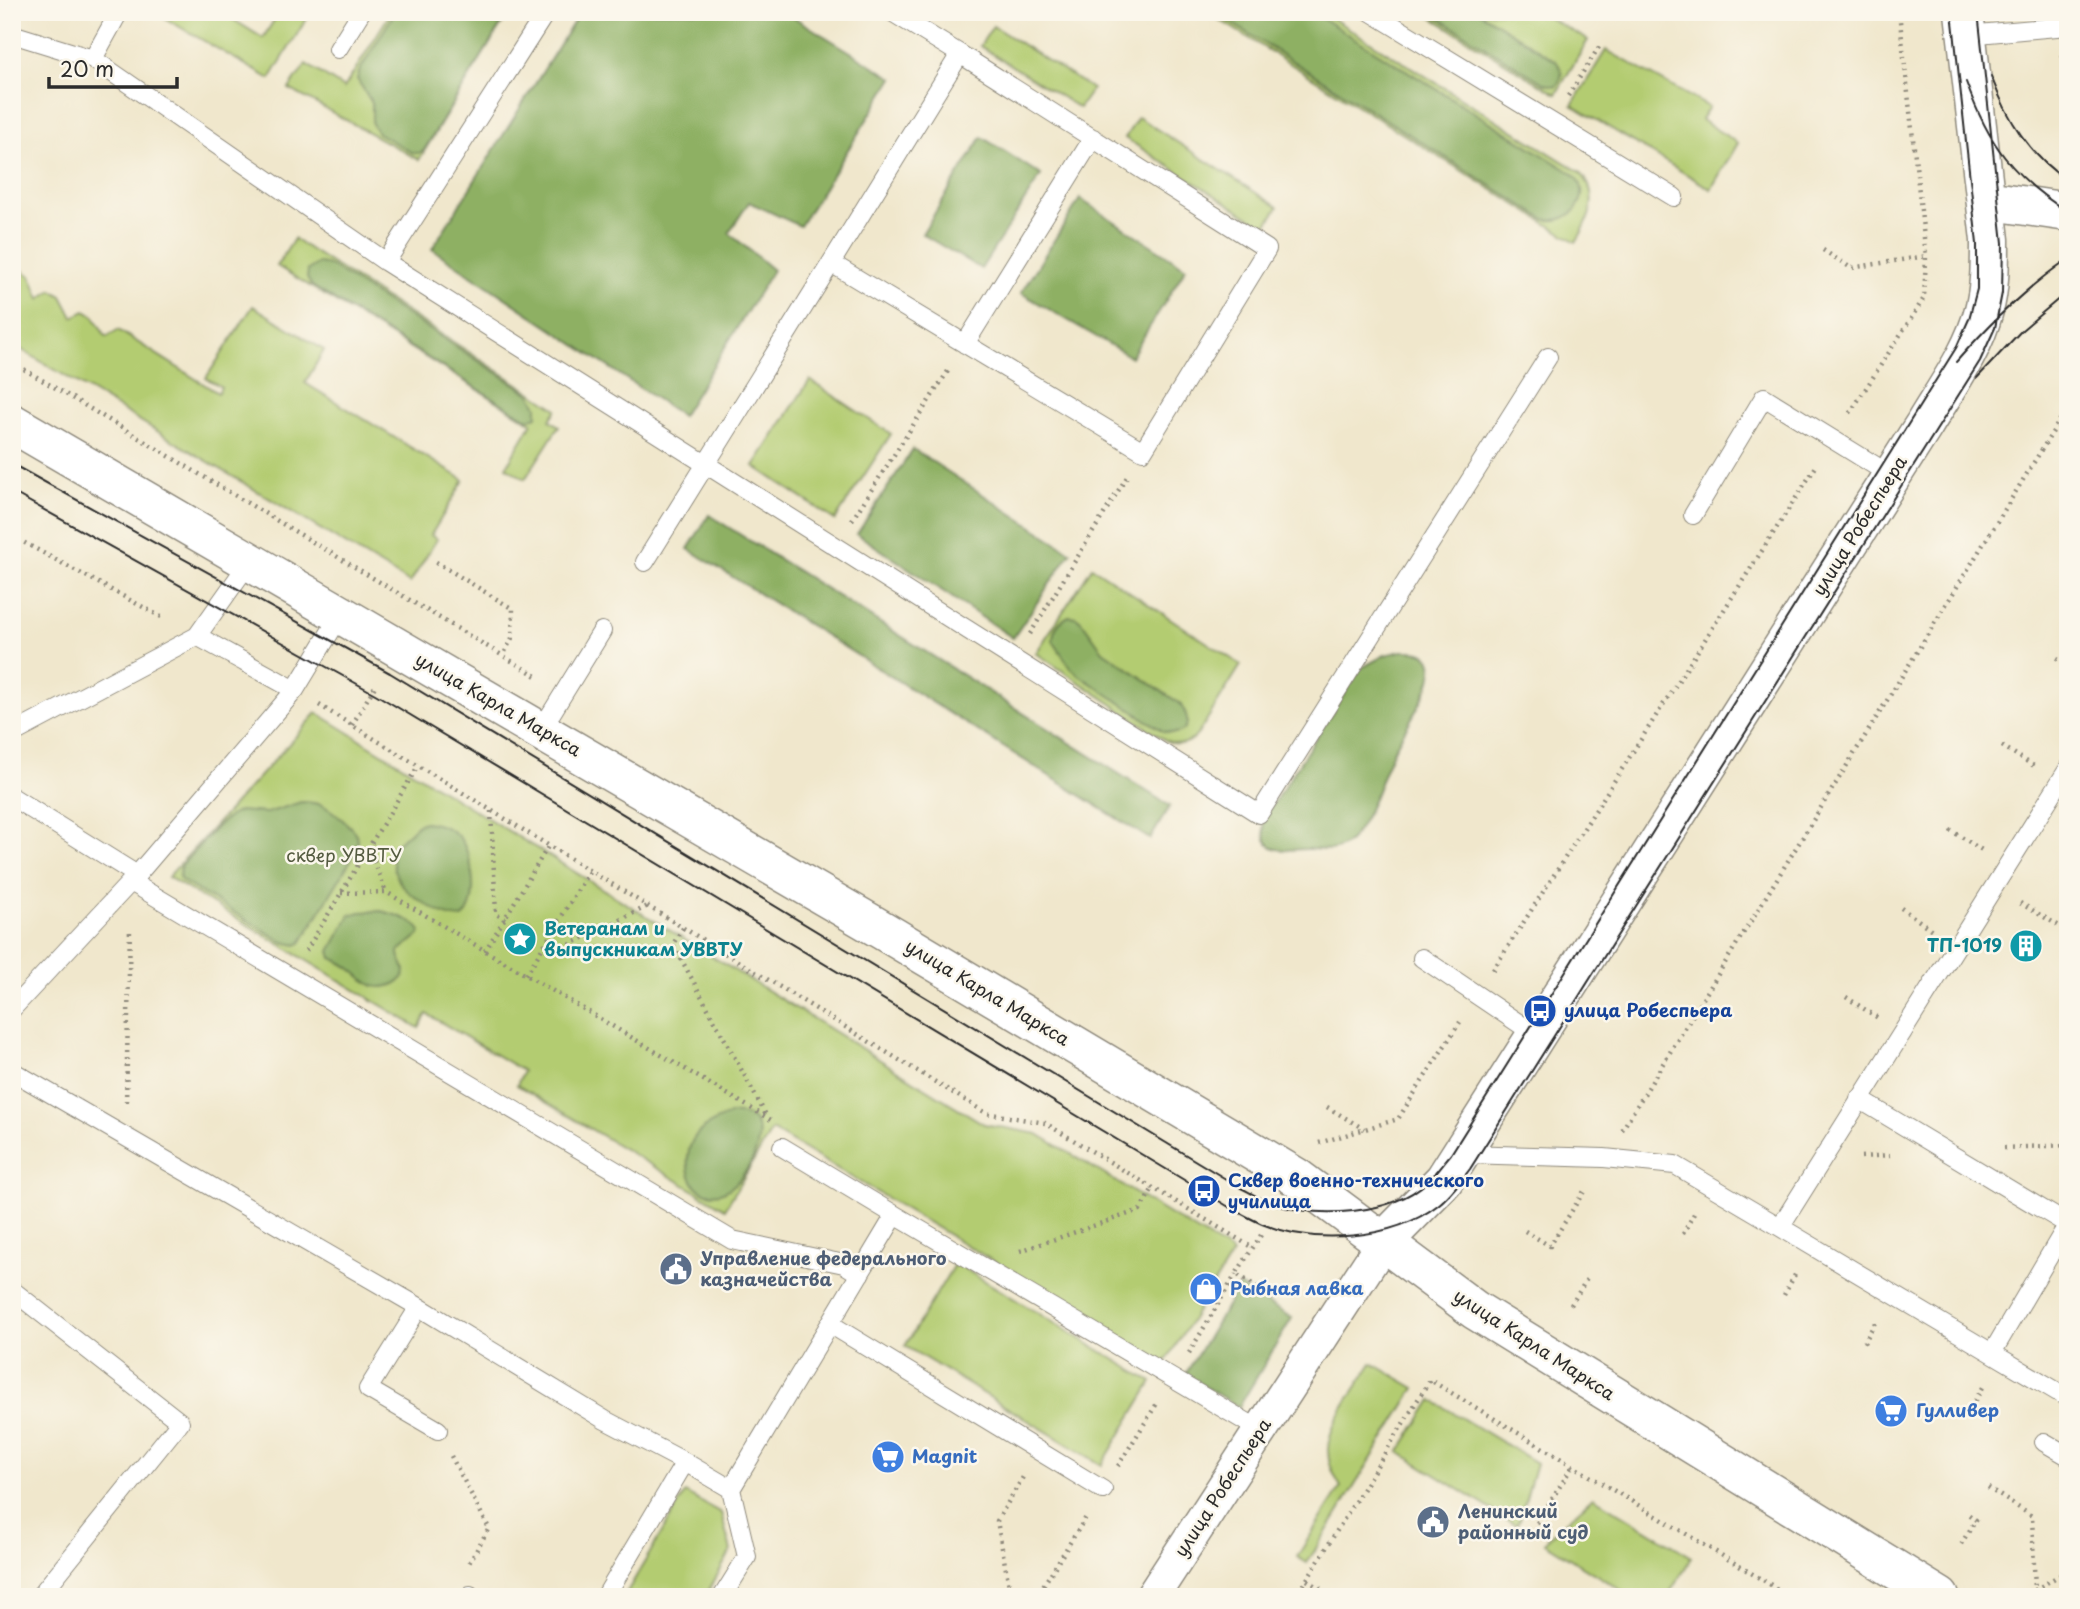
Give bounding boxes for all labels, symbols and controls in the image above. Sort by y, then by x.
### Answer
scale bar [49,46,177,90]
text: 20 m [60,52,114,84]
street label: улица Робеспьера [1805,449,1913,600]
street label: улица Карла Маркса [411,645,587,763]
park label: сквер УВВТУ [286,841,402,868]
place label: Ветеранам и выпускникам УВВТУ [544,914,743,962]
place icon: Ветеранам и выпускникам УВВТУ [501,920,539,958]
building icon: ТП-1019 [2007,927,2045,965]
place label: ТП-1019 [1927,931,2002,958]
street label: улица Карла Маркса [900,932,1076,1052]
bus stop icon: улица Робеспьера [1521,992,1559,1030]
place label: улица Робеспьера [1564,996,1732,1023]
place label: Сквер военно-технического училища [1228,1166,1484,1214]
bus stop icon: Сквер военно-технического училища [1185,1172,1223,1210]
place label: Управление федерального казначейства [700,1244,947,1292]
public building icon: Управление федерального казначейства [657,1250,695,1288]
shop icon: Рыбная лавка [1187,1270,1225,1308]
place label: Рыбная лавка [1230,1274,1364,1301]
street label: улица Карла Маркса [1449,1281,1622,1407]
supermarket icon: Гулливер [1872,1392,1910,1430]
place label: Гулливер [1916,1396,1999,1423]
street label: улица Робеспьера [1167,1412,1277,1562]
supermarket icon: Magnit [869,1438,907,1476]
place label: Magnit [912,1442,978,1469]
place label: Ленинский районный суд [1458,1497,1589,1545]
public building icon: Ленинский районный суд [1414,1503,1452,1541]

